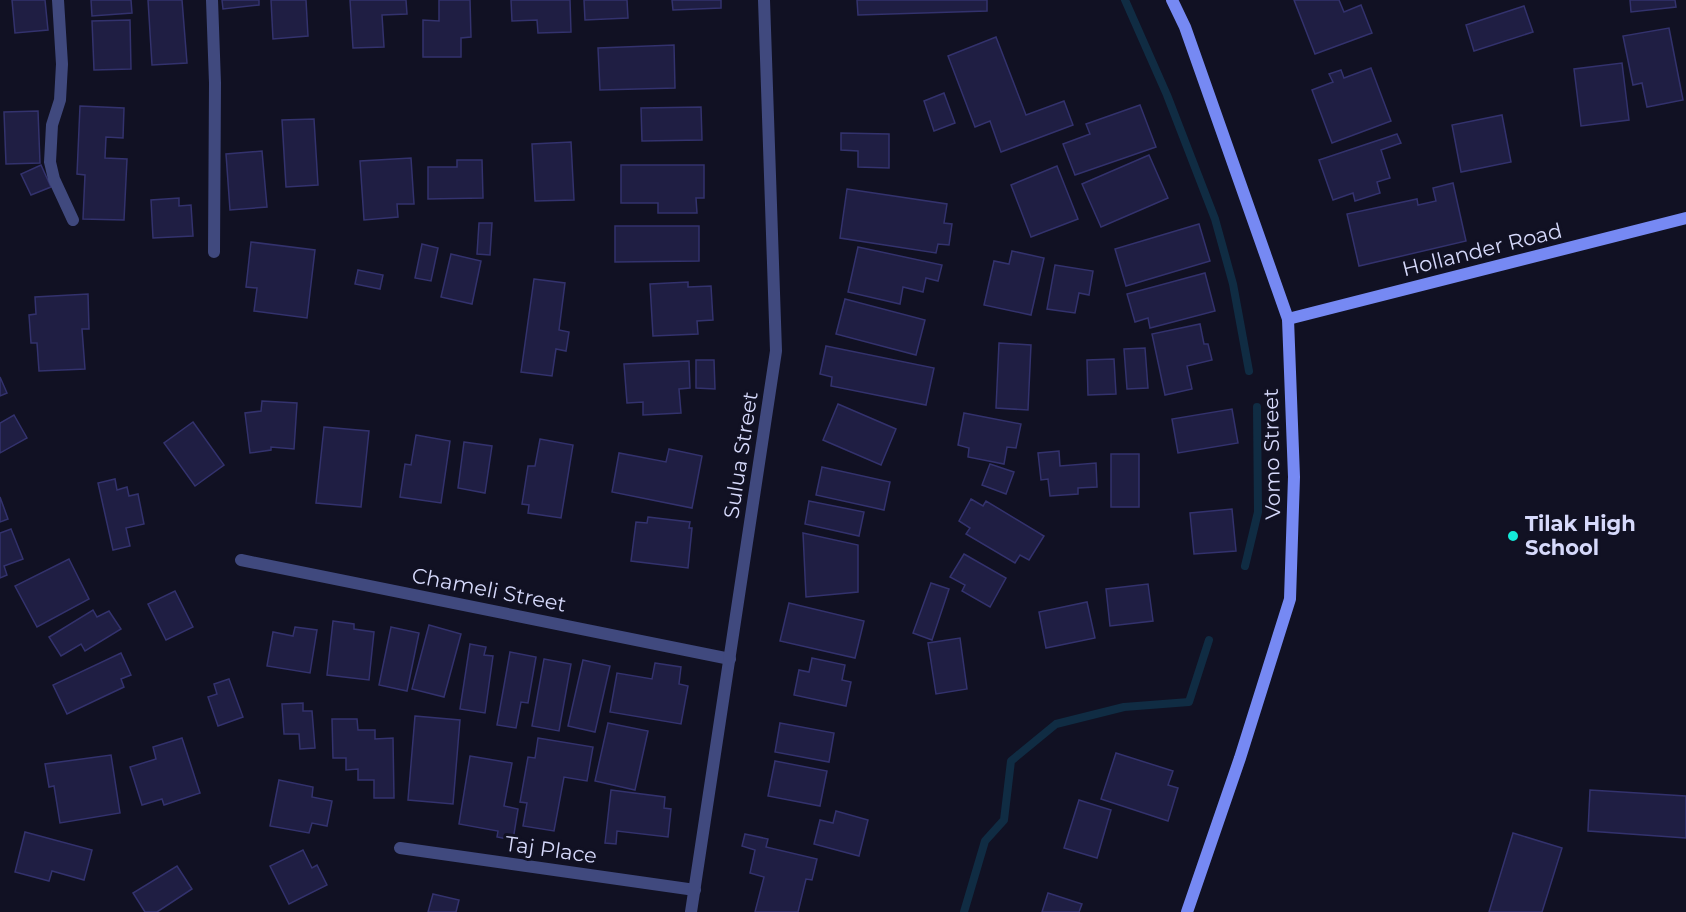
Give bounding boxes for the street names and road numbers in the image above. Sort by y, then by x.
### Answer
street label: Hollander Road [1399,218,1564,281]
street label: Vomo Street [1258,388,1285,520]
street label: Sulua Street [718,390,763,520]
street label: Chameli Street [410,562,568,617]
street label: Taj Place [504,831,599,868]

